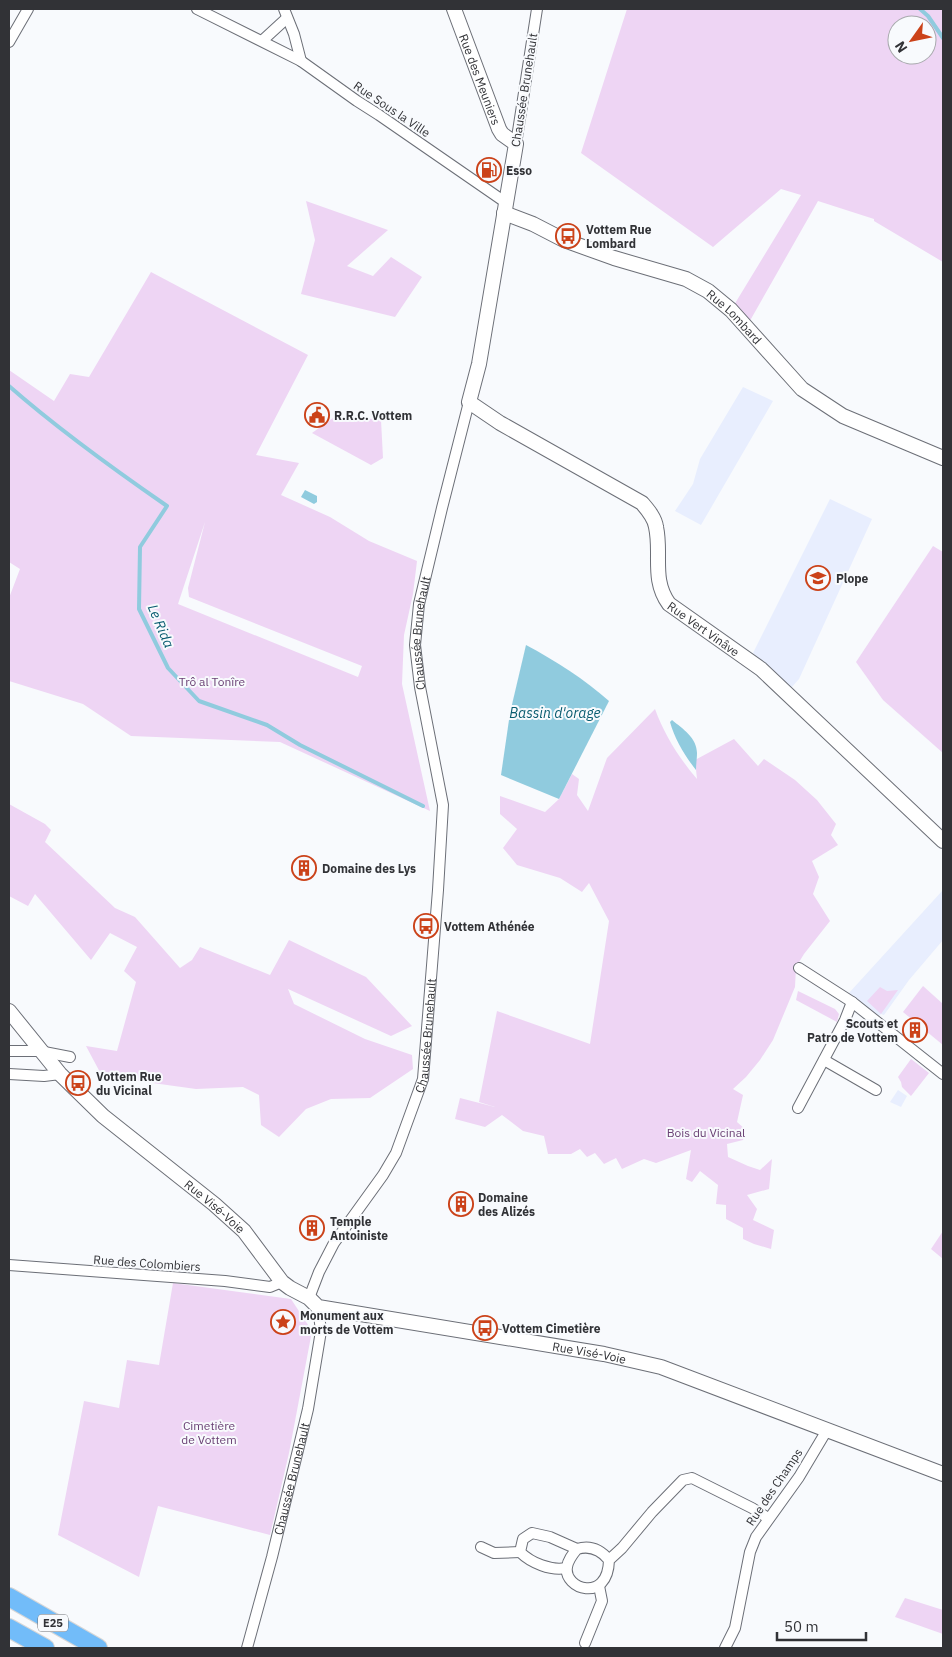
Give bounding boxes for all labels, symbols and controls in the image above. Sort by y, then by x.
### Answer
north arrow [887,15,937,65]
street label: Rue des Meuniers [456,32,504,127]
street label: Chaussée Brunehault [508,32,540,148]
text: N [891,38,911,56]
street label: Rue Sous la Ville [351,78,433,140]
fuel station icon: Esso [476,157,502,183]
place label: Esso [506,163,532,178]
place label: Vottem Rue Lombard [586,222,652,251]
bus stop icon: Vottem Rue Lombard [555,223,581,249]
street label: Rue Lombard [704,286,765,347]
public building icon: R.R.C. Vottem [304,402,330,428]
place label: R.R.C. Vottem [334,408,412,423]
school or university icon: Plope [805,565,831,591]
place label: Plope [836,571,869,586]
street label: Chaussée Brunehault [407,575,433,691]
street label: Rue Vert Vinâve [665,598,743,659]
water label: Le Rida [144,601,178,651]
park label: Trô al Tonîre [179,674,246,689]
water label: Bassin d'orage [509,704,601,722]
building icon: Domaine des Lys [291,855,317,881]
place label: Domaine des Lys [322,861,416,876]
bus stop icon: Vottem Athénée [413,913,439,939]
place label: Vottem Athénée [444,919,535,934]
street label: Chaussée Brunehault [411,978,438,1095]
place label: Scouts et Patro de Vottem [807,1016,898,1045]
building icon: Scouts et Patro de Vottem [902,1017,928,1043]
place label: Vottem Rue du Vicinal [96,1069,162,1098]
bus stop icon: Vottem Rue du Vicinal [65,1070,91,1096]
park label: Bois du Vicinal [667,1125,745,1140]
street label: Rue Visé-Voie [182,1176,249,1236]
place label: Domaine des Alizés [478,1190,535,1219]
building icon: Domaine des Alizés [448,1191,474,1217]
place label: Temple Antoiniste [330,1214,388,1243]
building icon: Temple Antoiniste [299,1215,325,1241]
street label: Rue des Colombiers [93,1252,201,1274]
place label: Monument aux morts de Vottem [300,1308,393,1337]
place icon: Monument aux morts de Vottem [270,1309,296,1335]
bus stop icon: Vottem Cimetière [472,1315,498,1341]
place label: Vottem Cimetière [502,1321,601,1336]
street label: Rue Visé-Voie [551,1338,628,1366]
park label: Cimetière de Vottem [181,1418,237,1447]
street label: Chaussée Brunehault [270,1421,312,1536]
street label: Rue des Champs [743,1445,805,1529]
scale bar [777,1610,866,1642]
road number: E25 [38,1615,68,1632]
text: 50 m [784,1617,819,1636]

